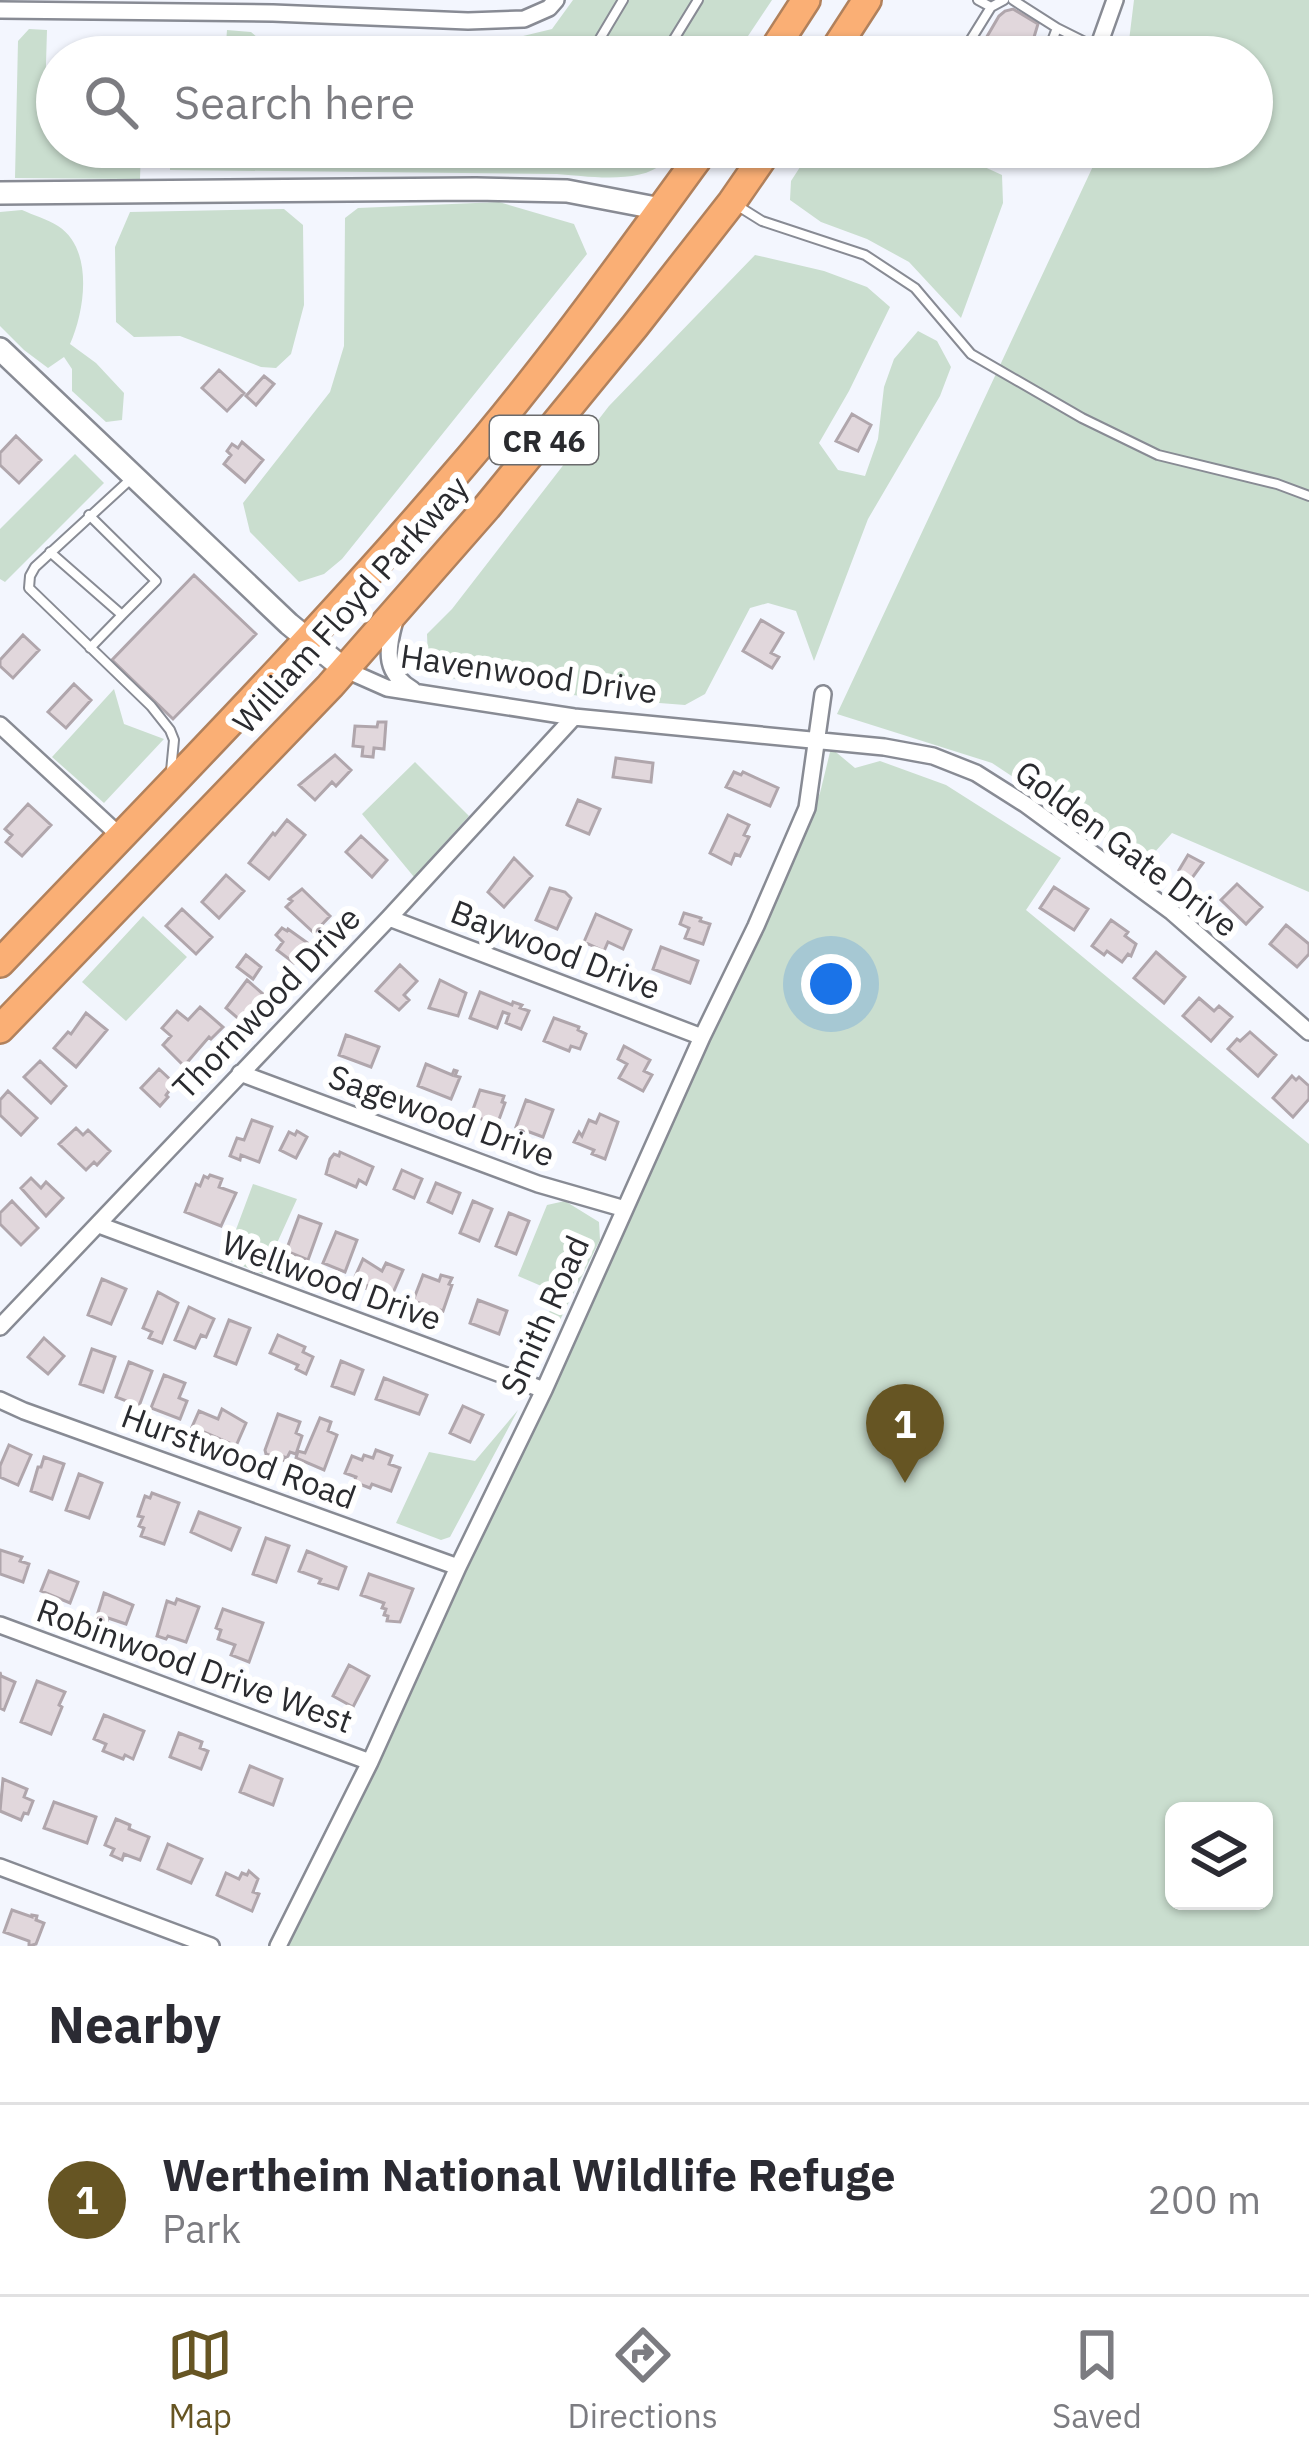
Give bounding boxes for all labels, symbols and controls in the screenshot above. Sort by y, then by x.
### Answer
search box [36,36,1273,168]
icon: search [78,69,144,135]
text: Search here [174,73,415,131]
road number: CR 46 [490,416,598,464]
street label: William Floyd Parkway [223,466,477,742]
street label: Havenwood Drive [398,634,660,712]
street label: Golden Gate Drive [1007,750,1247,946]
street label: Baywood Drive [445,889,667,1009]
street label: Thornwood Drive [163,896,369,1108]
your location [801,954,861,1014]
street label: Sagewood Drive [323,1054,561,1176]
street label: Wellwood Drive [216,1220,448,1340]
street label: Smith Road [490,1229,598,1401]
pin: 1 [866,1384,944,1483]
street label: Hurstwood Road [116,1394,362,1518]
street label: Robinwood Drive West [31,1588,359,1742]
map controls [1165,1802,1273,1910]
button: layers [1165,1802,1273,1910]
text: Nearby [48,1991,221,2057]
text: Wertheim National Wildlife Refuge [162,2145,895,2203]
text: 1 [75,2174,99,2225]
text: 200 m [1148,2174,1261,2225]
text: Park [162,2203,241,2254]
tab: Map [167,2322,233,2437]
tab: Directions [568,2322,718,2437]
tab: Saved [1052,2322,1142,2437]

